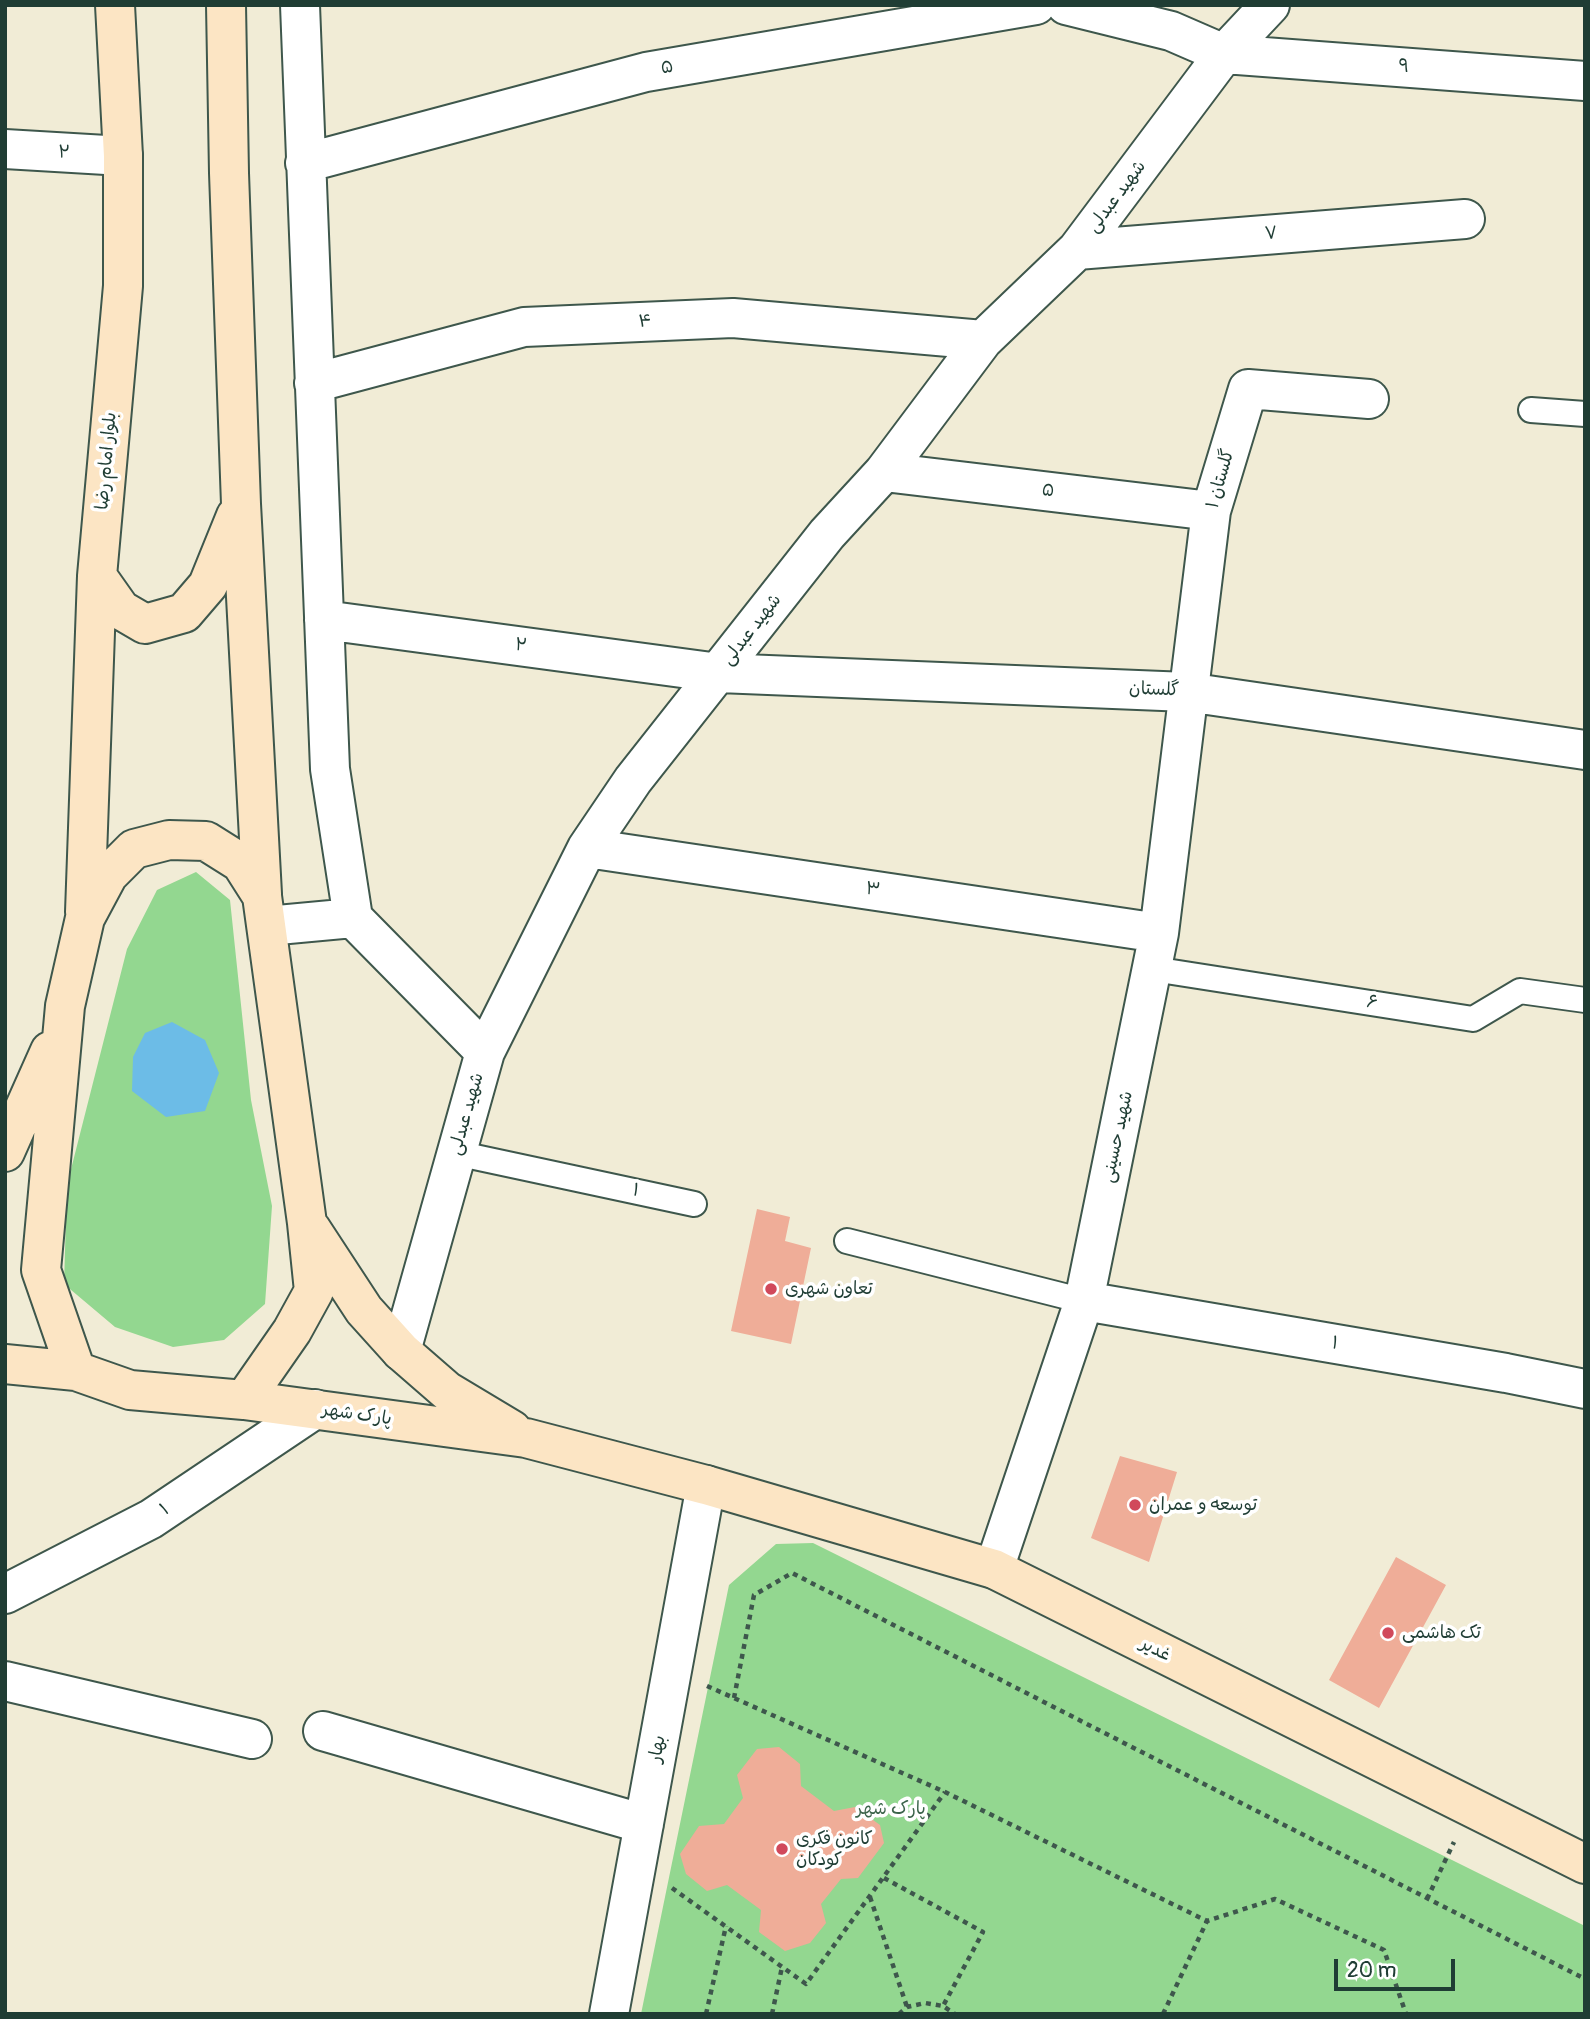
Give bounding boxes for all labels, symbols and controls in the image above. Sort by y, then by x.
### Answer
street label: ۵ [659,56,675,80]
street label: ۹ [1398,56,1410,78]
street label: ۲ [57,142,71,164]
street label: شهید عبدلی [1083,157,1151,237]
street label: ۷ [1264,223,1278,245]
street label: ۴ [638,311,652,333]
street label: بلوار امام رضا [92,411,122,511]
street label: گلستان ۱ [1202,447,1240,511]
street label: ۵ [1041,480,1055,502]
street label: شهید عبدلی [717,590,787,670]
street label: ۲ [513,634,529,658]
street label: گلستان [1128,678,1180,702]
street label: ۳ [864,878,882,902]
street label: ۶ [1365,991,1379,1015]
street label: شهید عبدلی [445,1070,489,1158]
street label: شهید حسینی [1098,1089,1138,1185]
street label: ۱ [631,1180,641,1202]
place label: تعاون شهری [785,1278,873,1300]
marker: تعاون شهری [763,1281,779,1297]
street label: ۱ [1330,1333,1340,1355]
street label: پارک شهر [321,1399,393,1431]
place label: توسعه و عمران [1149,1494,1257,1516]
marker: توسعه و عمران [1127,1497,1143,1513]
street label: ۱ [156,1499,174,1521]
place label: تک هاشمی [1402,1622,1481,1644]
marker: تک هاشمی [1380,1625,1396,1641]
street label: غدیر [1136,1633,1174,1667]
street label: بهار [645,1734,671,1764]
park label: پارک شهر [856,1798,926,1820]
place label: کانون فکری کودکان [796,1828,873,1870]
marker: کانون فکری کودکان [774,1841,790,1857]
scale bar [1338,1946,1459,1990]
text: 20 m [1347,1957,1396,1984]

